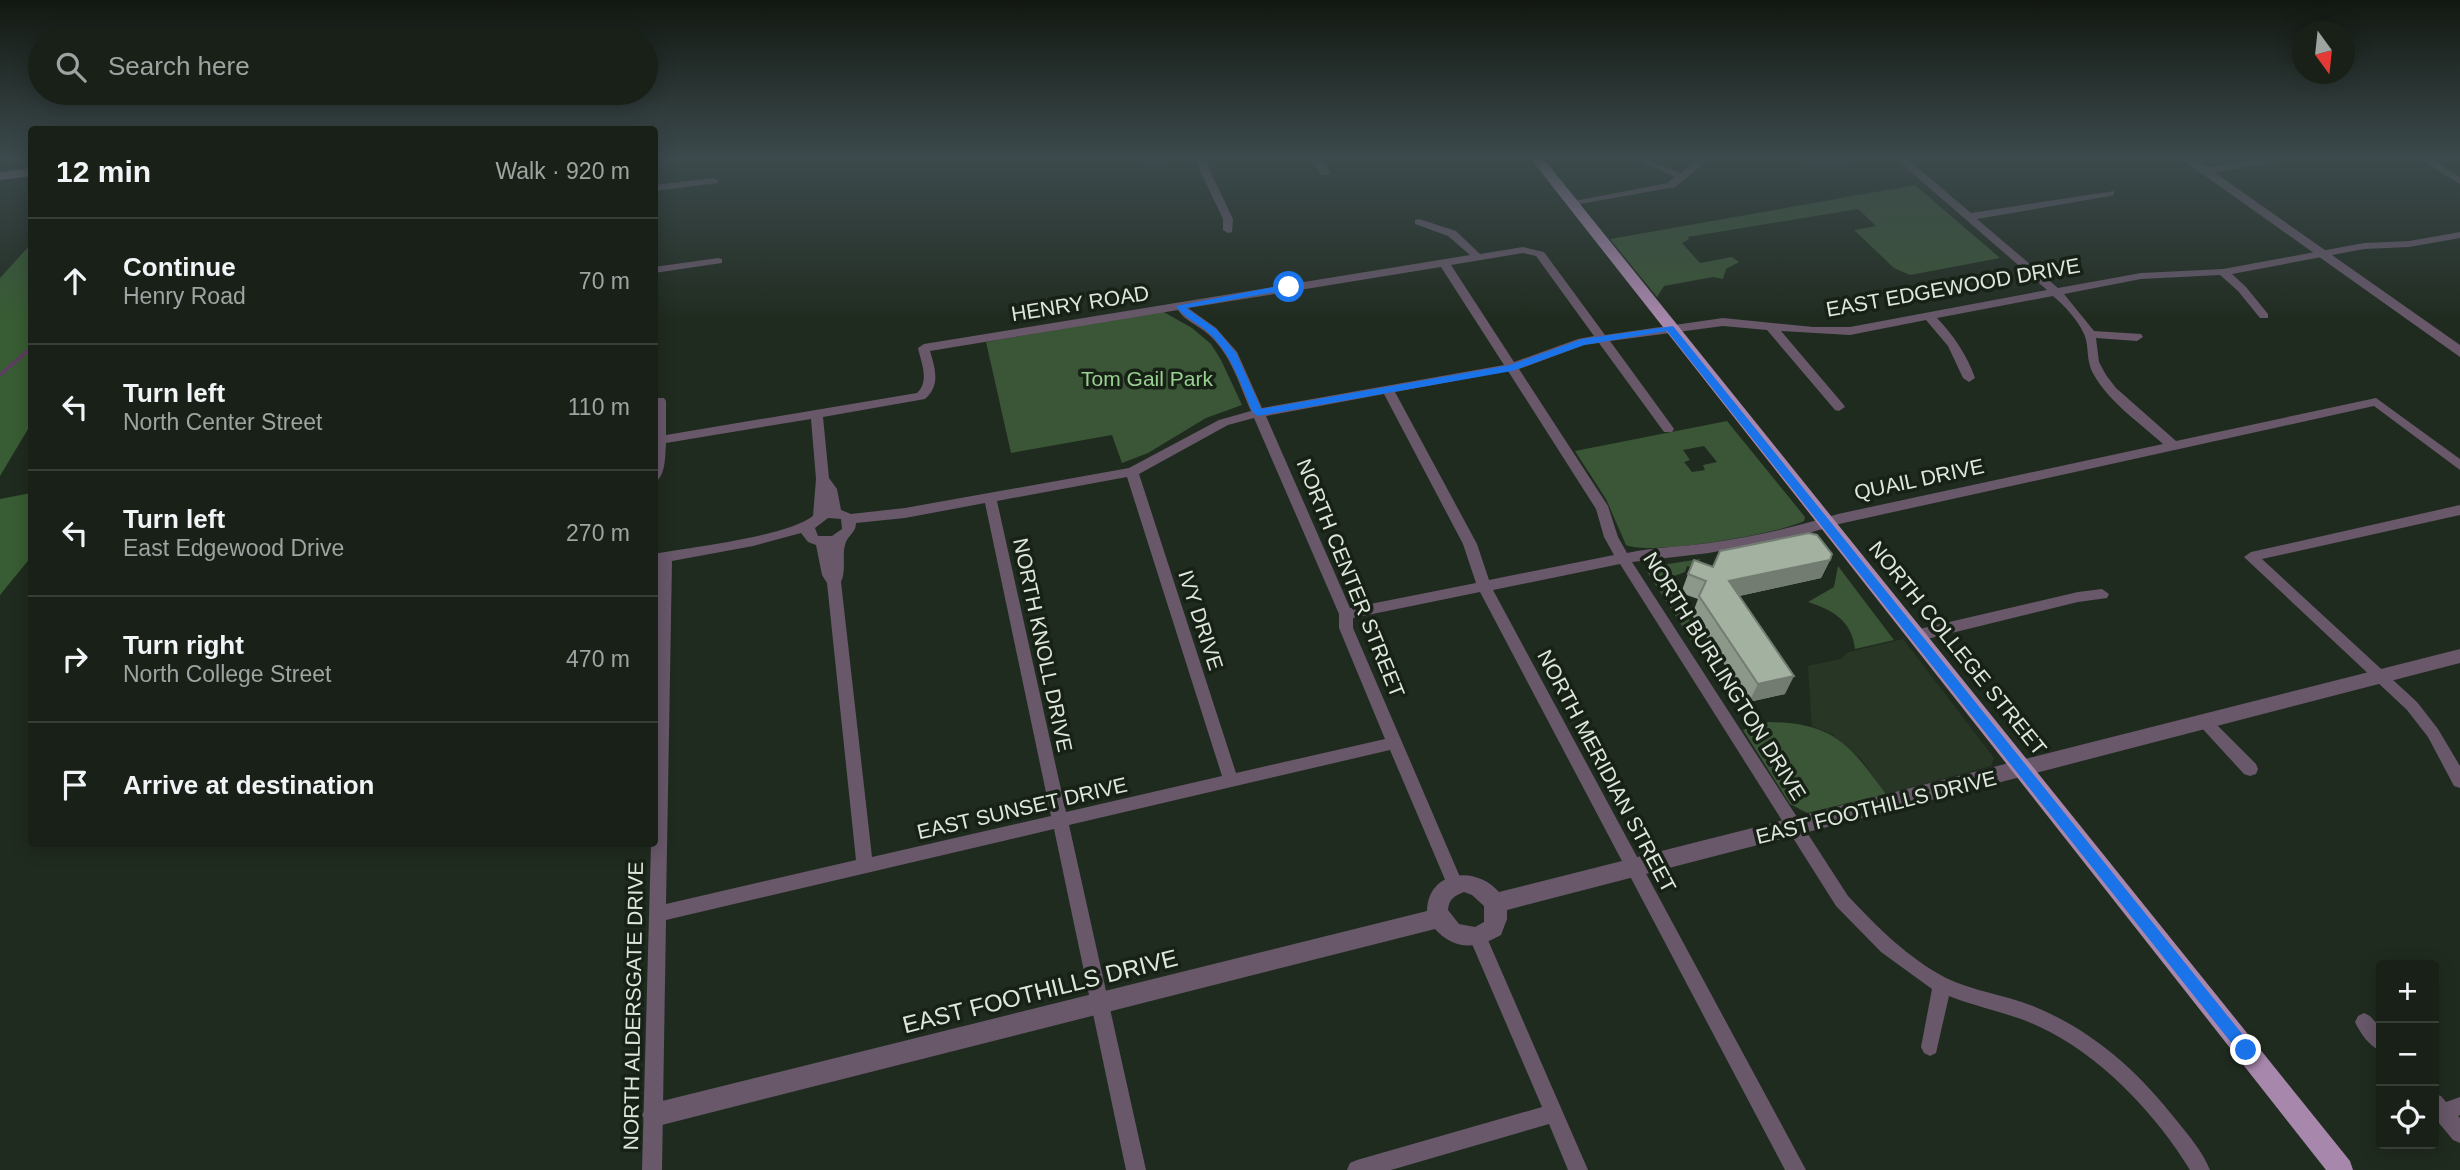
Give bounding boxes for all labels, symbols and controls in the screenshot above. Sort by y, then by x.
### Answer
north arrow [2292,21,2355,84]
search box [28,28,658,105]
icon: search [52,48,90,86]
text: Search here [108,51,250,81]
text: 12 min [56,155,151,188]
text: Walk · 920 m [495,158,630,184]
text: Continue [123,252,236,282]
street label: EAST EDGEWOOD DRIVE [1824,253,2082,321]
icon: ahead [56,262,94,300]
text: 70 m [579,268,630,294]
route start [1273,271,1304,302]
street label: HENRY ROAD [1009,281,1151,325]
text: Henry Road [123,283,246,309]
park label: Tom Gail Park [1081,367,1213,390]
text: Turn left [123,378,225,408]
icon: left [56,388,94,426]
text: 110 m [568,394,630,420]
text: North Center Street [123,409,322,435]
street label: QUAIL DRIVE [1852,454,1986,504]
street label: NORTH CENTER STREET [1293,455,1410,701]
text: Turn left [123,504,225,534]
icon: left [56,514,94,552]
text: 270 m [566,520,630,546]
text: East Edgewood Drive [123,535,344,561]
street label: NORTH KNOLL DRIVE [1009,536,1077,754]
street label: NORTH COLLEGE STREET [1865,537,2051,760]
street label: NORTH BURLINGTON DRIVE [1639,548,1811,804]
street label: IVY DRIVE [1174,567,1228,673]
text: Turn right [123,630,244,660]
icon: right [56,640,94,678]
text: 470 m [566,646,630,672]
street label: NORTH MERIDIAN STREET [1533,646,1681,896]
text: North College Street [123,661,331,687]
icon: arrive [56,766,94,804]
street label: EAST FOOTHILLS DRIVE [1753,766,1999,848]
text: Arrive at destination [123,770,374,800]
street label: EAST SUNSET DRIVE [915,773,1129,843]
street label: NORTH ALDERSGATE DRIVE [619,862,647,1150]
street label: EAST FOOTHILLS DRIVE [900,944,1180,1038]
map controls [2376,960,2439,1149]
button: + [2376,960,2439,1023]
button: − [2376,1023,2439,1086]
route end [2230,1034,2261,1065]
button: locate [2376,1086,2439,1149]

